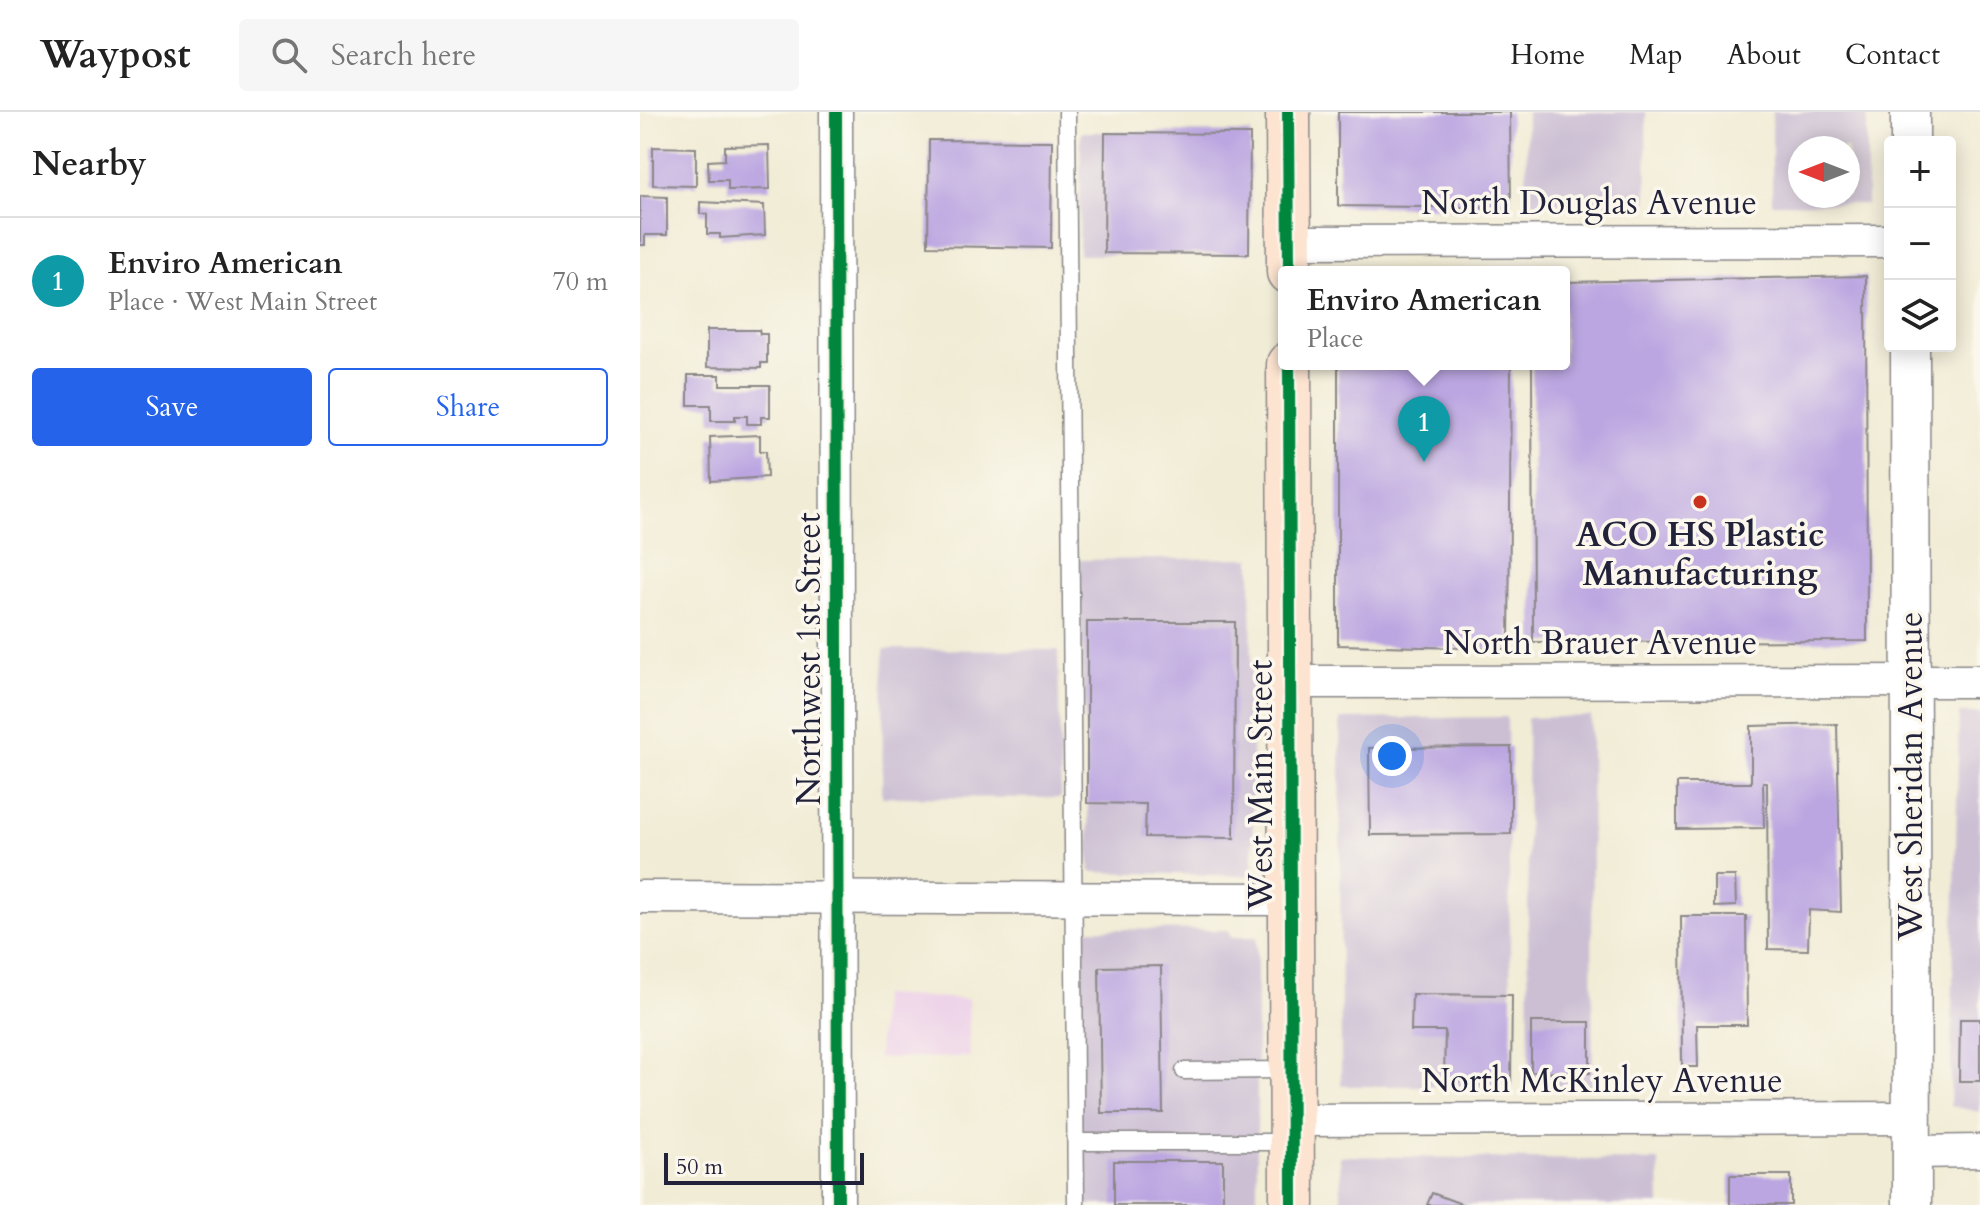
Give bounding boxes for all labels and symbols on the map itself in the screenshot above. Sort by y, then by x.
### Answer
north arrow [1788,136,1860,208]
street label: North Douglas Avenue [1421,180,1757,226]
pin: 1 [1398,396,1450,462]
marker: ACO HS Plastic Manufacturing [1691,493,1709,511]
street label: Northwest 1st Street [786,512,832,806]
place label: ACO HS Plastic Manufacturing [1576,512,1824,597]
street label: West Sheridan Avenue [1888,612,1934,941]
street label: North Brauer Avenue [1443,620,1757,666]
street label: West Main Street [1238,659,1284,911]
your location [1372,736,1412,776]
street label: North McKinley Avenue [1421,1058,1783,1104]
scale bar [664,1149,864,1185]

